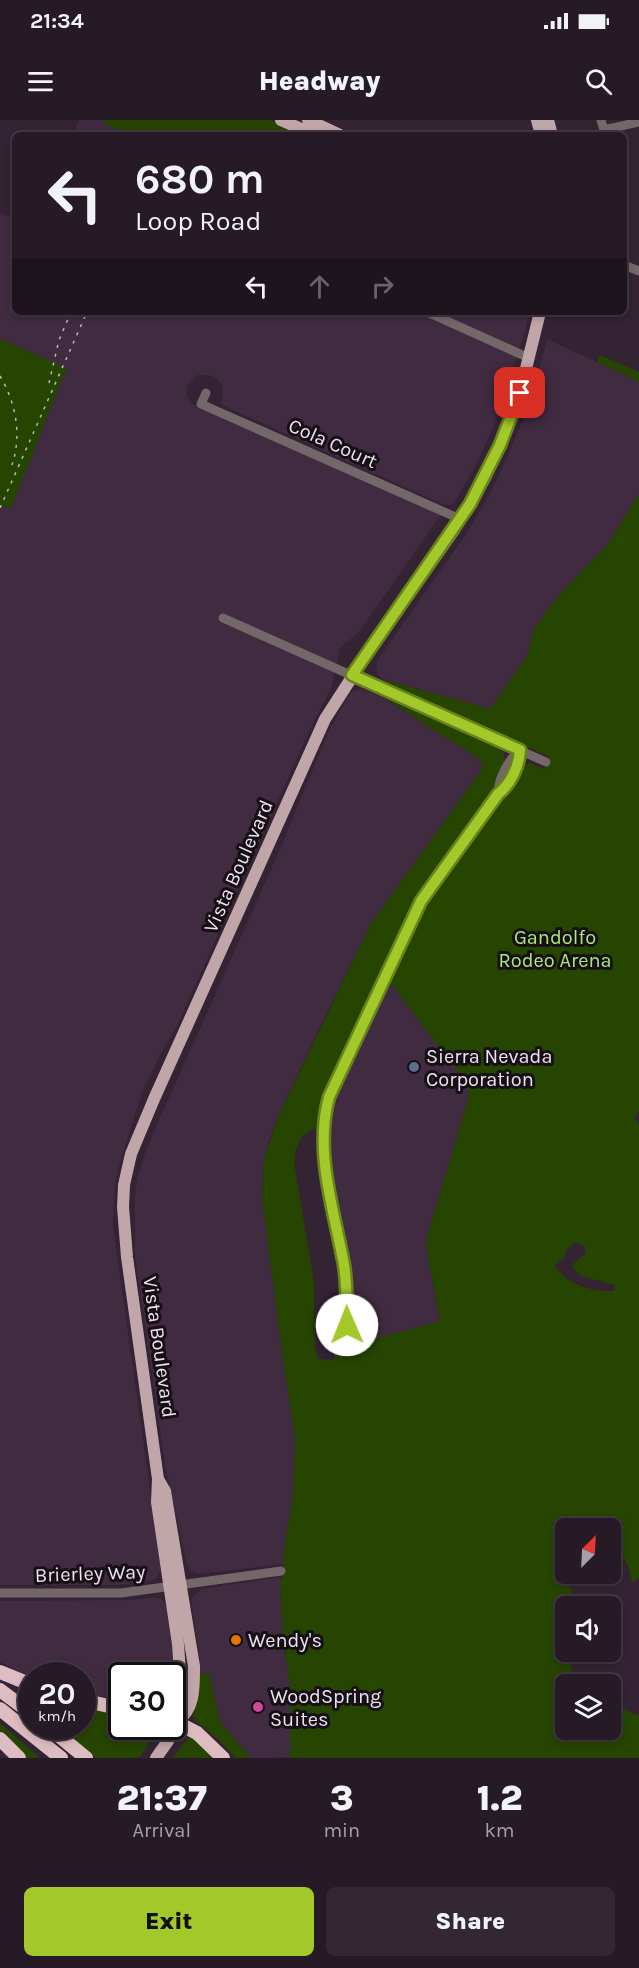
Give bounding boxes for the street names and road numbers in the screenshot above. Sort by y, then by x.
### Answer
street label: Cola Court [285,414,381,473]
street label: Vista Boulevard [199,796,278,936]
street label: Vista Boulevard [138,1275,181,1419]
street label: Brierley Way [34,1560,146,1587]

